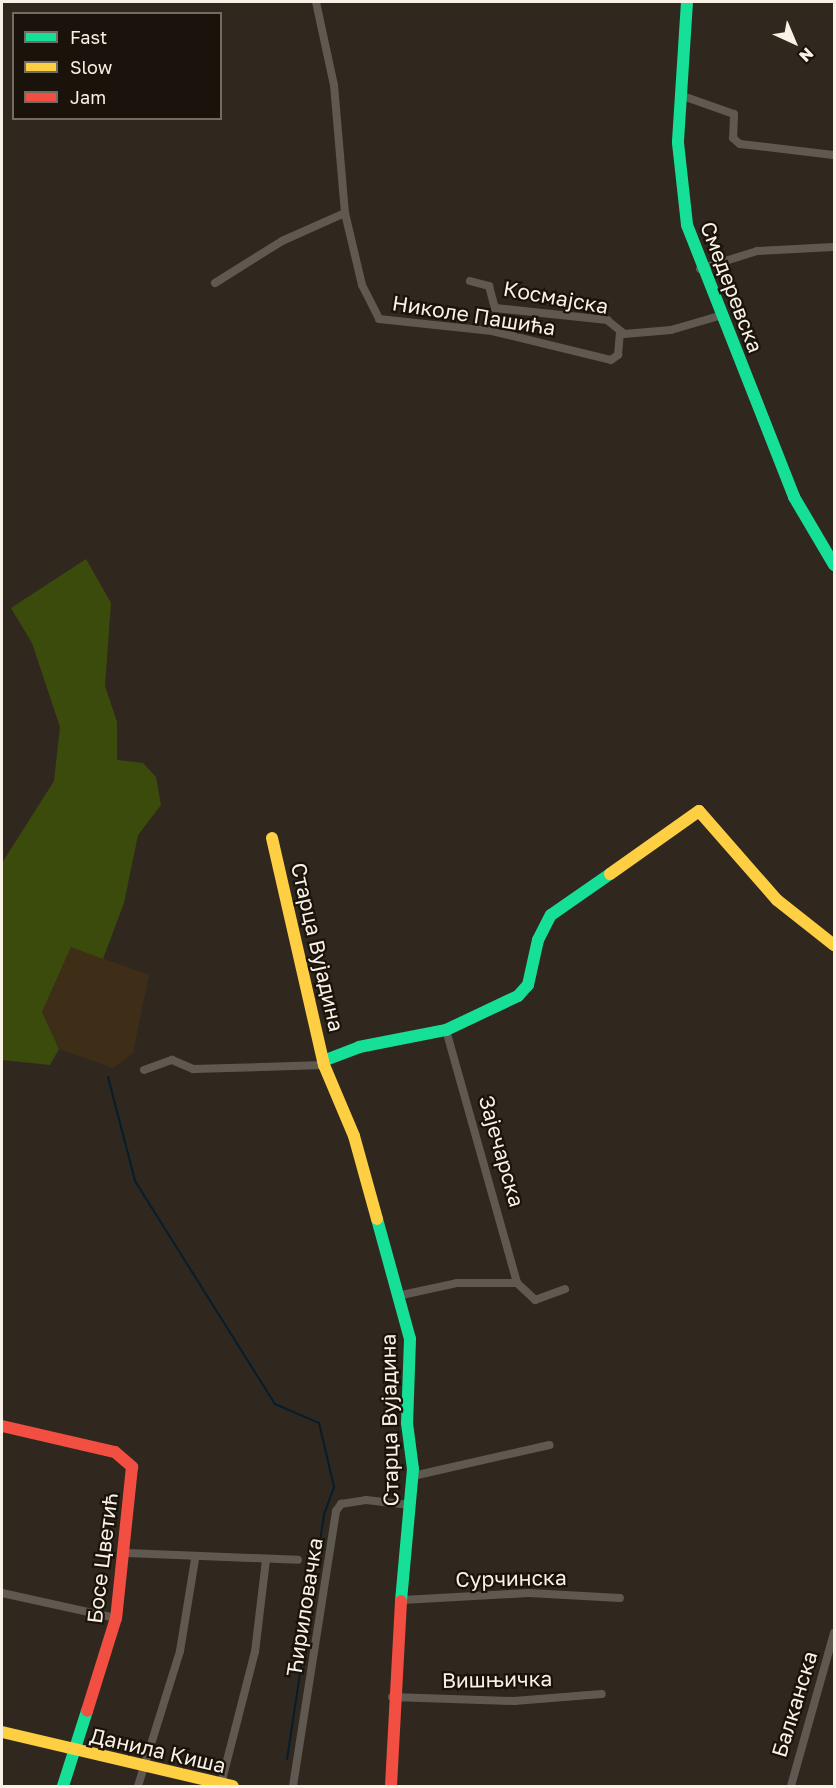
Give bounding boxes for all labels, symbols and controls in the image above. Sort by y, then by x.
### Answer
legend [12,12,222,120]
north arrow [764,12,824,72]
text: Fast [70,26,107,48]
text: N [795,44,818,66]
text: Slow [70,56,112,78]
text: Jam [70,86,106,108]
street label: Смедеревска [695,218,769,356]
street label: Космајска [502,275,610,319]
street label: Николе Пашића [391,290,557,340]
street label: Старца Вујадина [286,860,350,1034]
street label: Зајечарска [474,1092,530,1210]
street label: Старца Вујадина [375,1334,403,1506]
street label: Босе Цветић [81,1491,123,1625]
street label: Ћириловачка [281,1536,327,1678]
street label: Сурчинска [455,1564,567,1592]
street label: Балканска [766,1648,822,1760]
street label: Вишњичка [442,1665,552,1693]
street label: Данила Киша [88,1722,228,1778]

